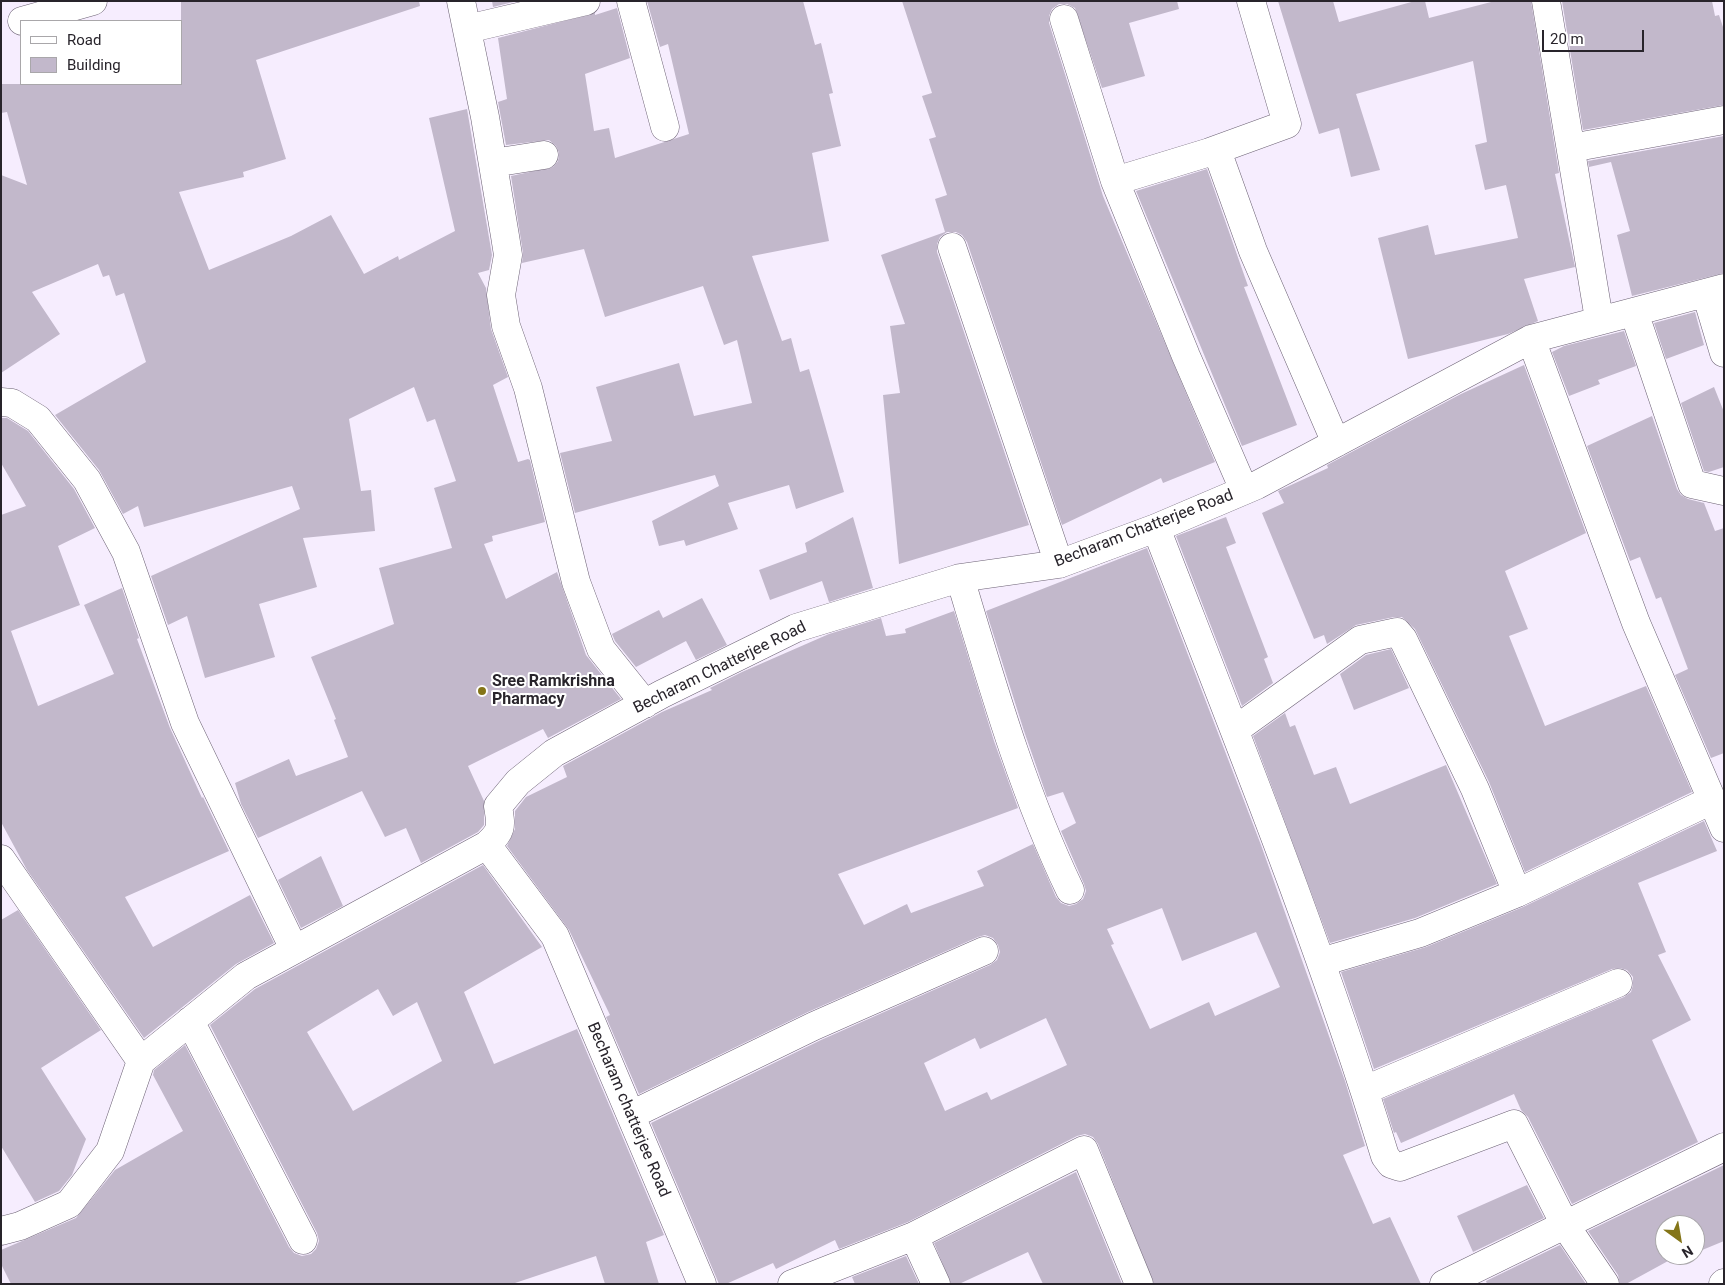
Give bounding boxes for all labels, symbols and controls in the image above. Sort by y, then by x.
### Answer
legend [20,20,182,85]
scale bar [1545,20,1648,52]
text: 20 m [1550,30,1584,48]
text: Road [67,31,101,49]
text: Building [67,56,121,74]
street label: Becharam Chatterjee Road [1052,486,1236,572]
street label: Becharam Chatterjee Road [630,618,810,718]
place label: Sree Ramkrishna Pharmacy [492,672,615,710]
marker: Sree Ramkrishna Pharmacy [476,685,488,697]
street label: Becharam chatterjee Road [582,1020,674,1200]
north arrow [1655,1215,1705,1265]
text: N [1679,1242,1696,1261]

